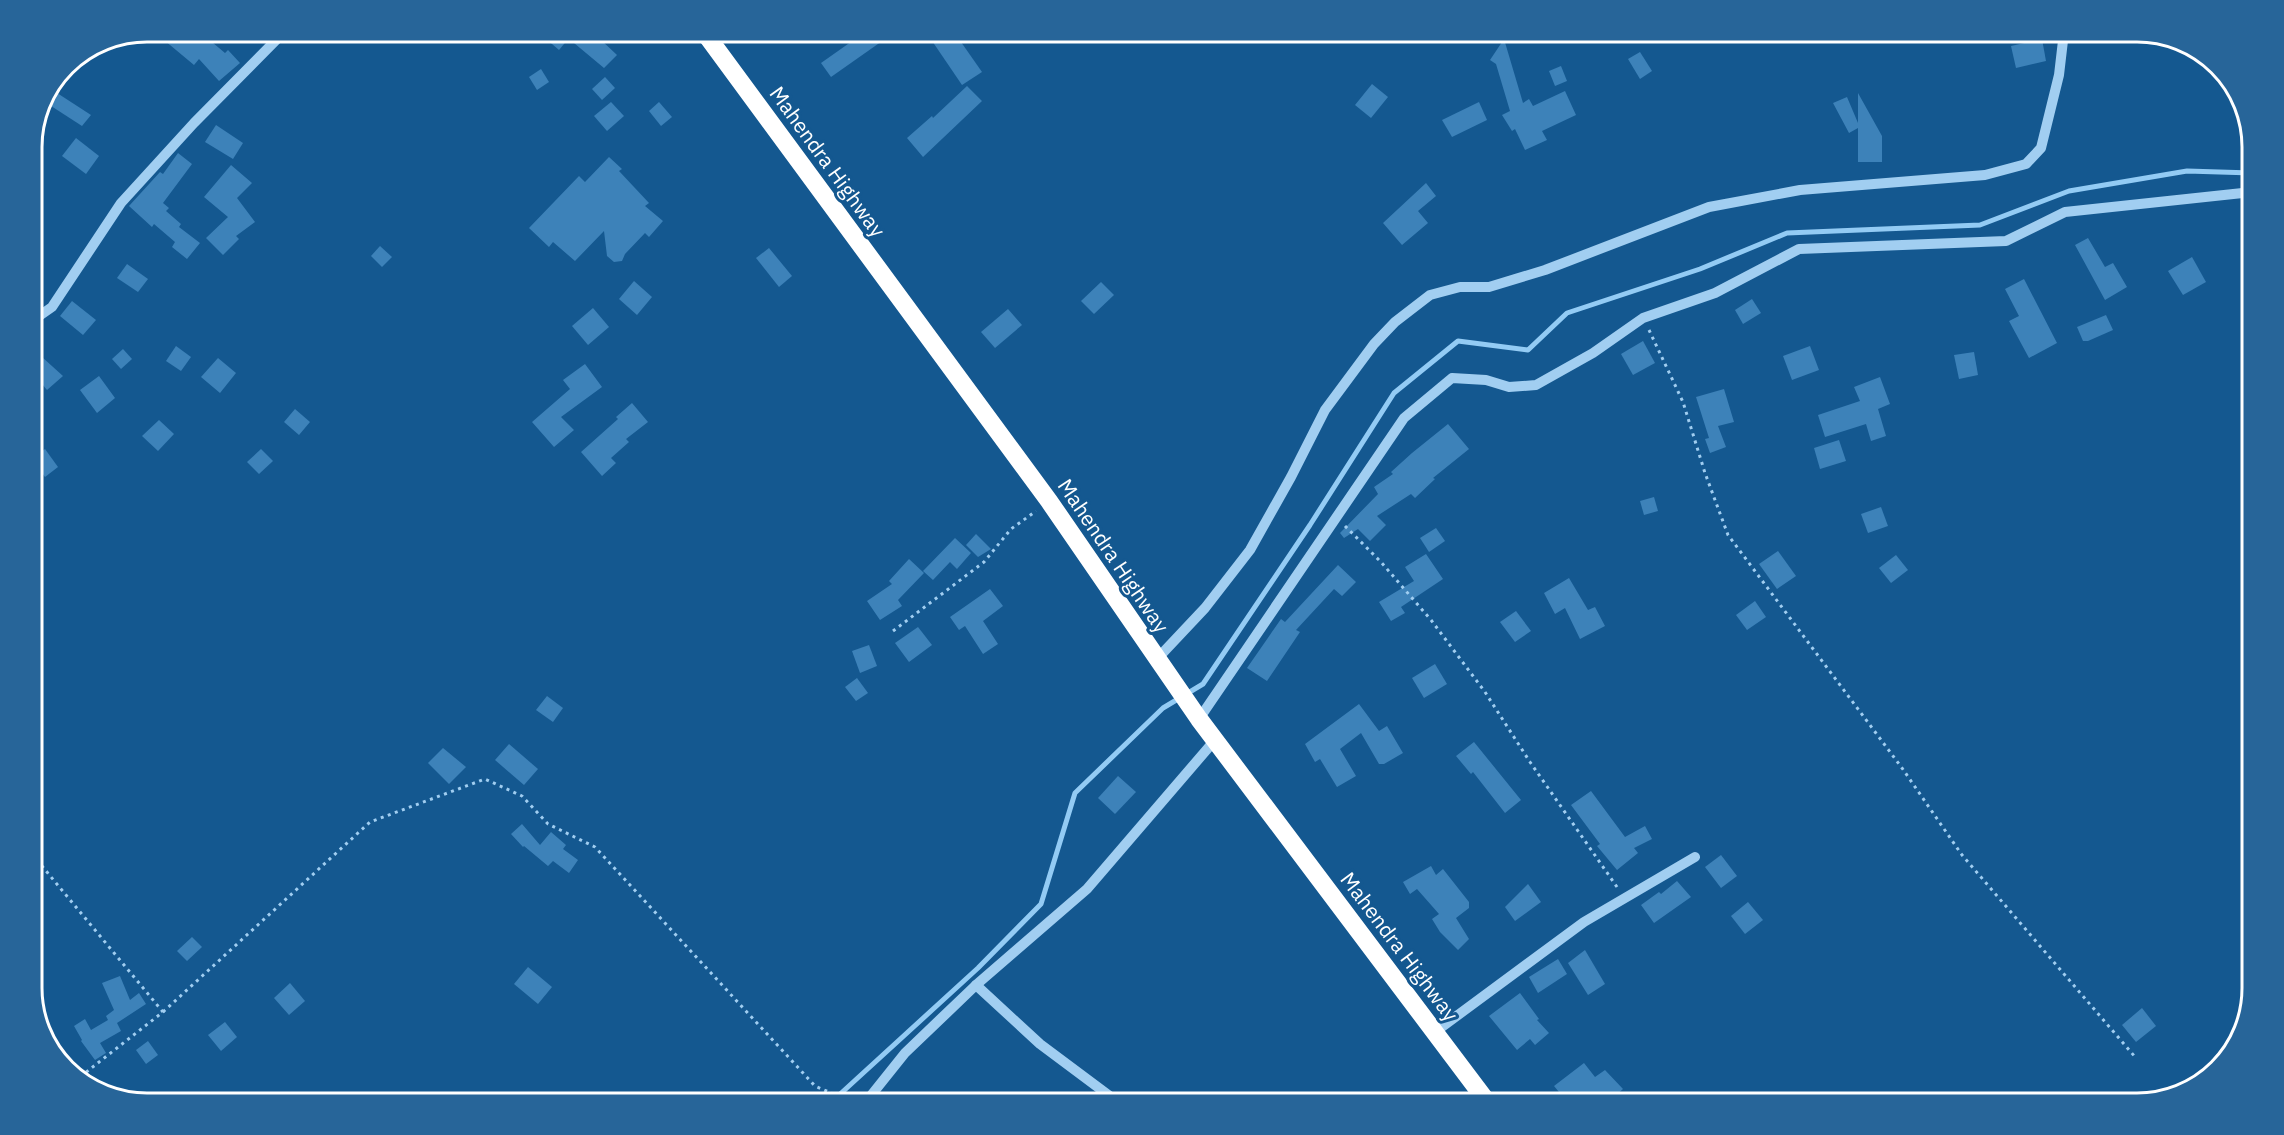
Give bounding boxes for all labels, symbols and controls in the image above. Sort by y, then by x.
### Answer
street label: Mahendra Highway [764,80,892,243]
street label: Mahendra Highway [1052,473,1176,638]
street label: Mahendra Highway [1334,866,1465,1027]

